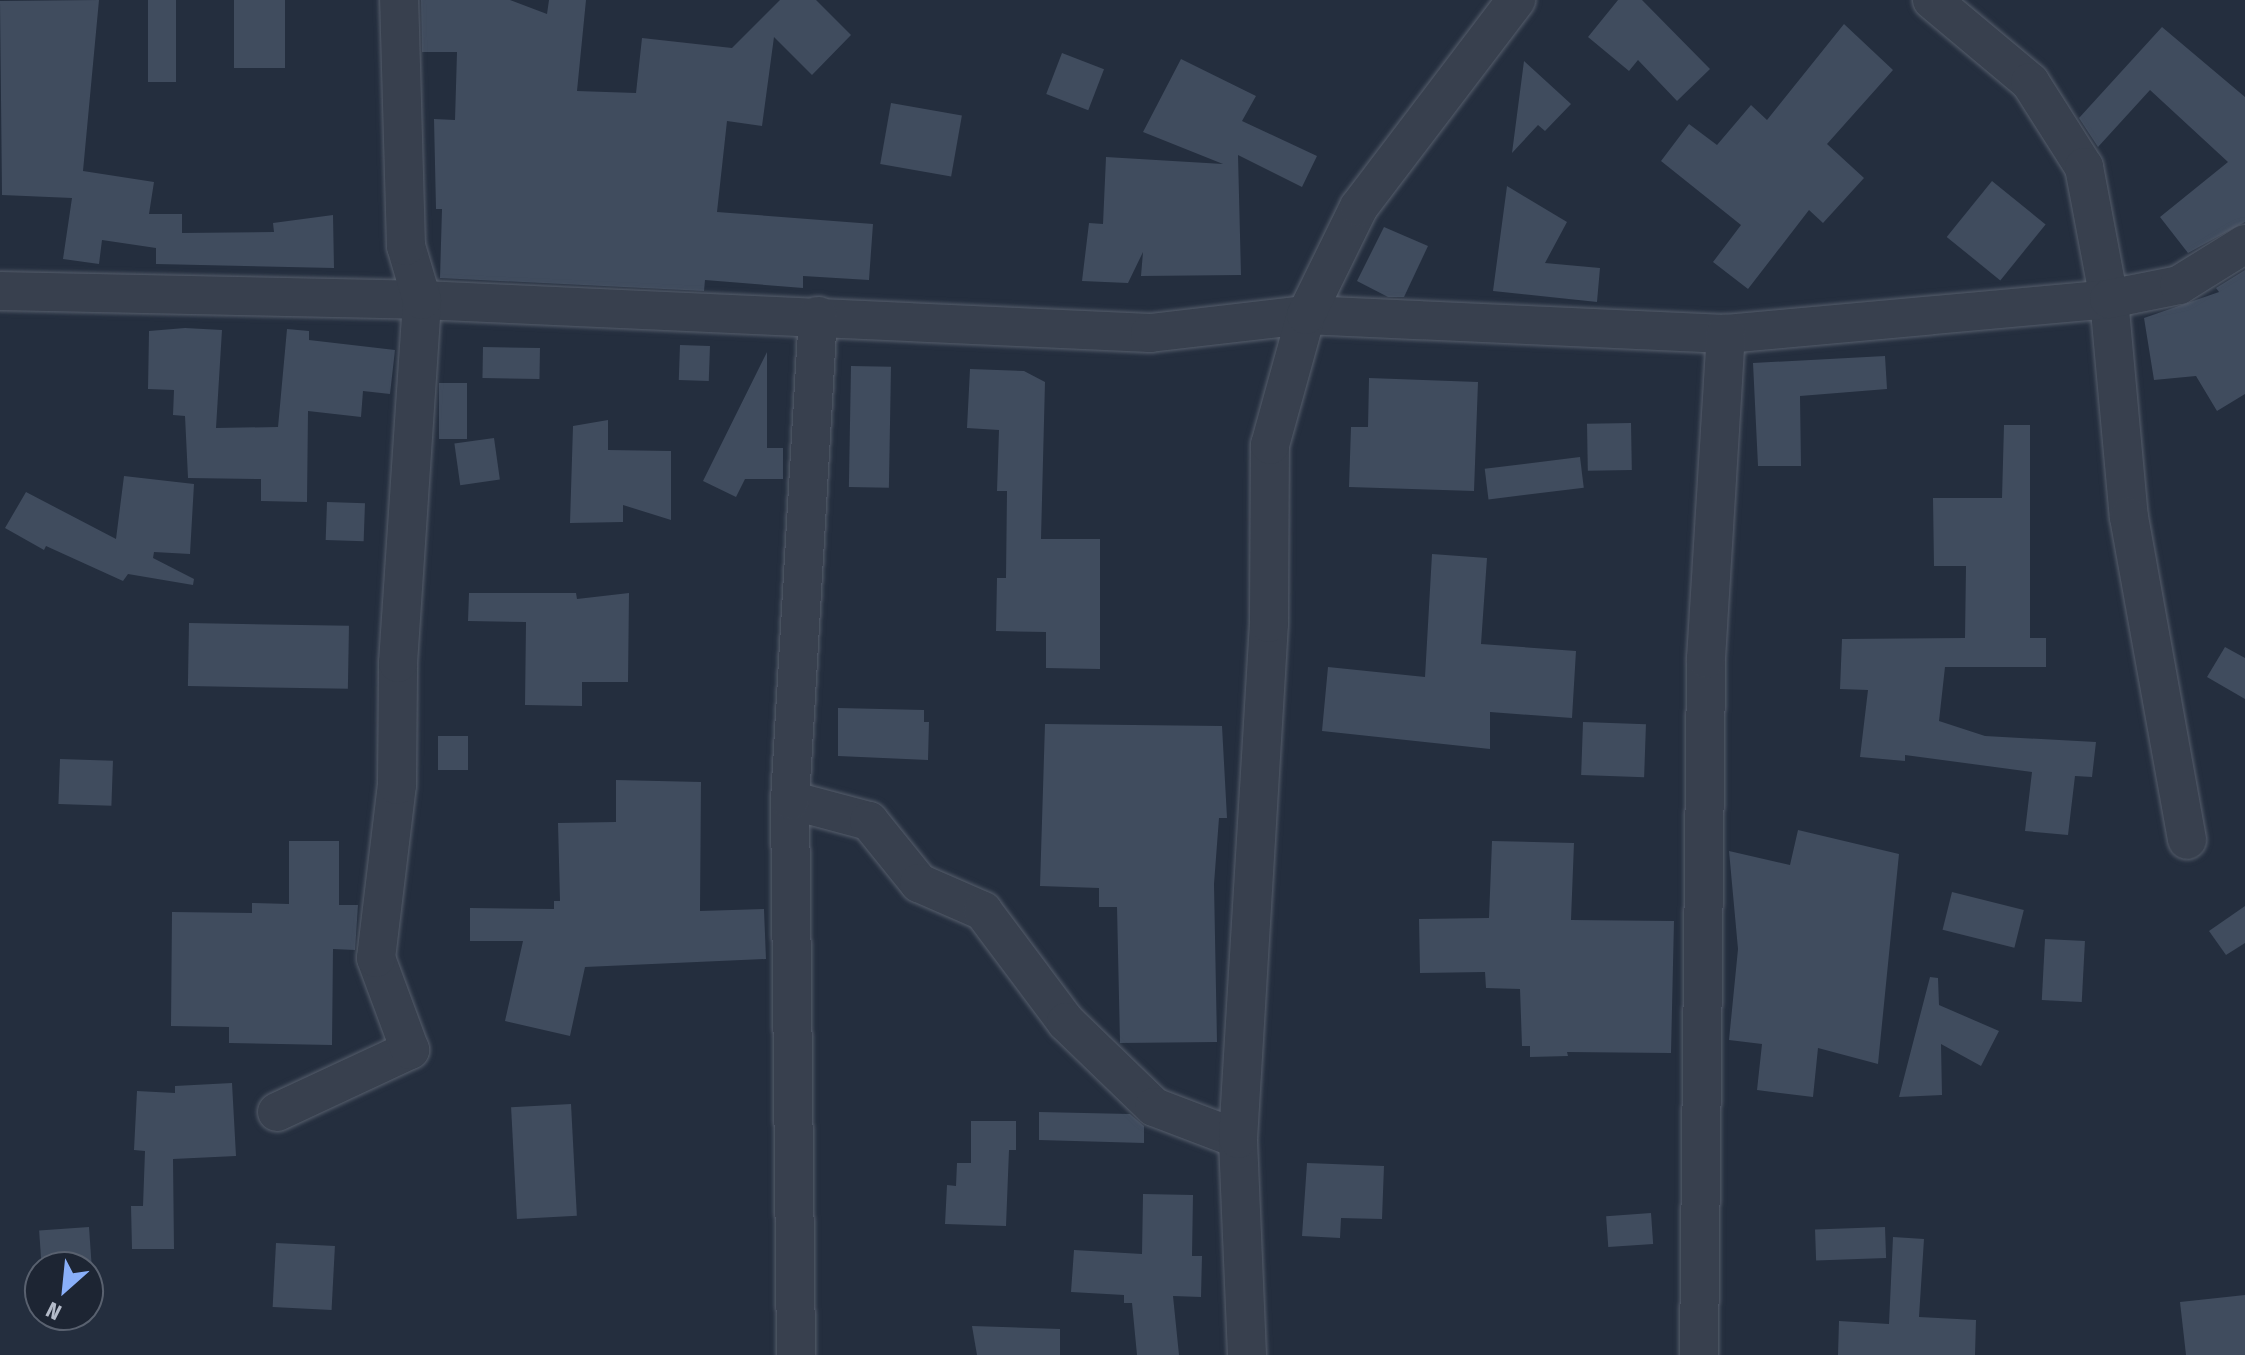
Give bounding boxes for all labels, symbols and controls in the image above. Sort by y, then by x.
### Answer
north arrow [24,1251,104,1331]
text: N [42,1296,66,1326]

